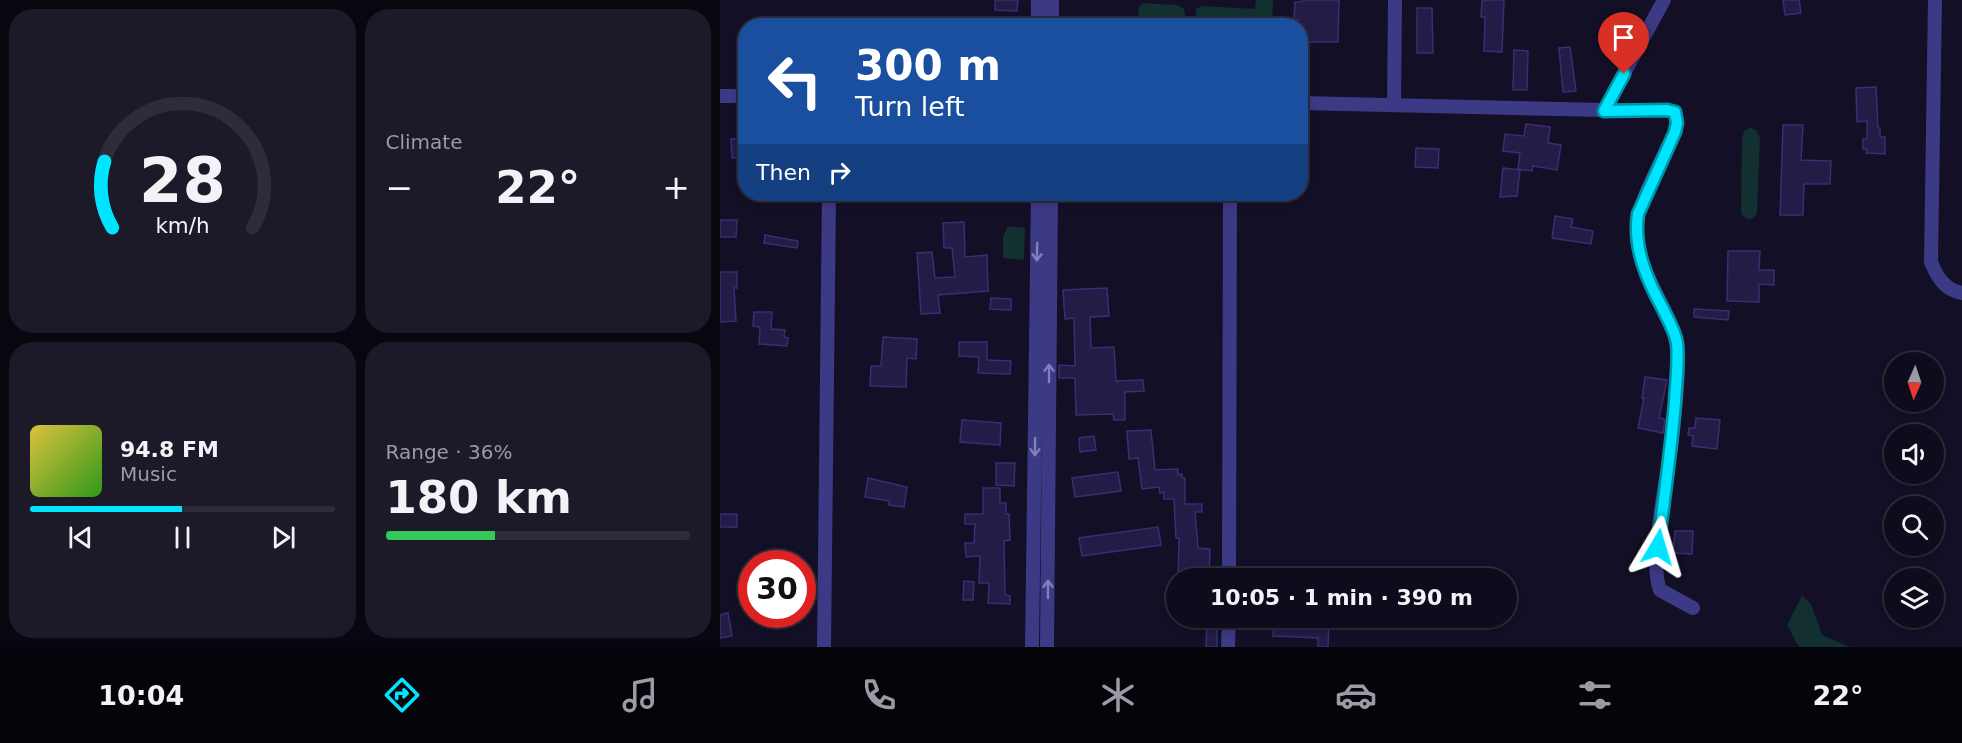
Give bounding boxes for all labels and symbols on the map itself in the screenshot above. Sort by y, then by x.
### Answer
pin [1598,12,1649,74]
one-way arrow [1032,241,1043,261]
north arrow [1884,352,1944,412]
one-way arrow [1043,363,1055,383]
one-way arrow [1029,436,1041,456]
position arrow [1626,515,1690,579]
speed limit sign: 30 [738,550,816,628]
one-way arrow [1042,579,1054,599]

